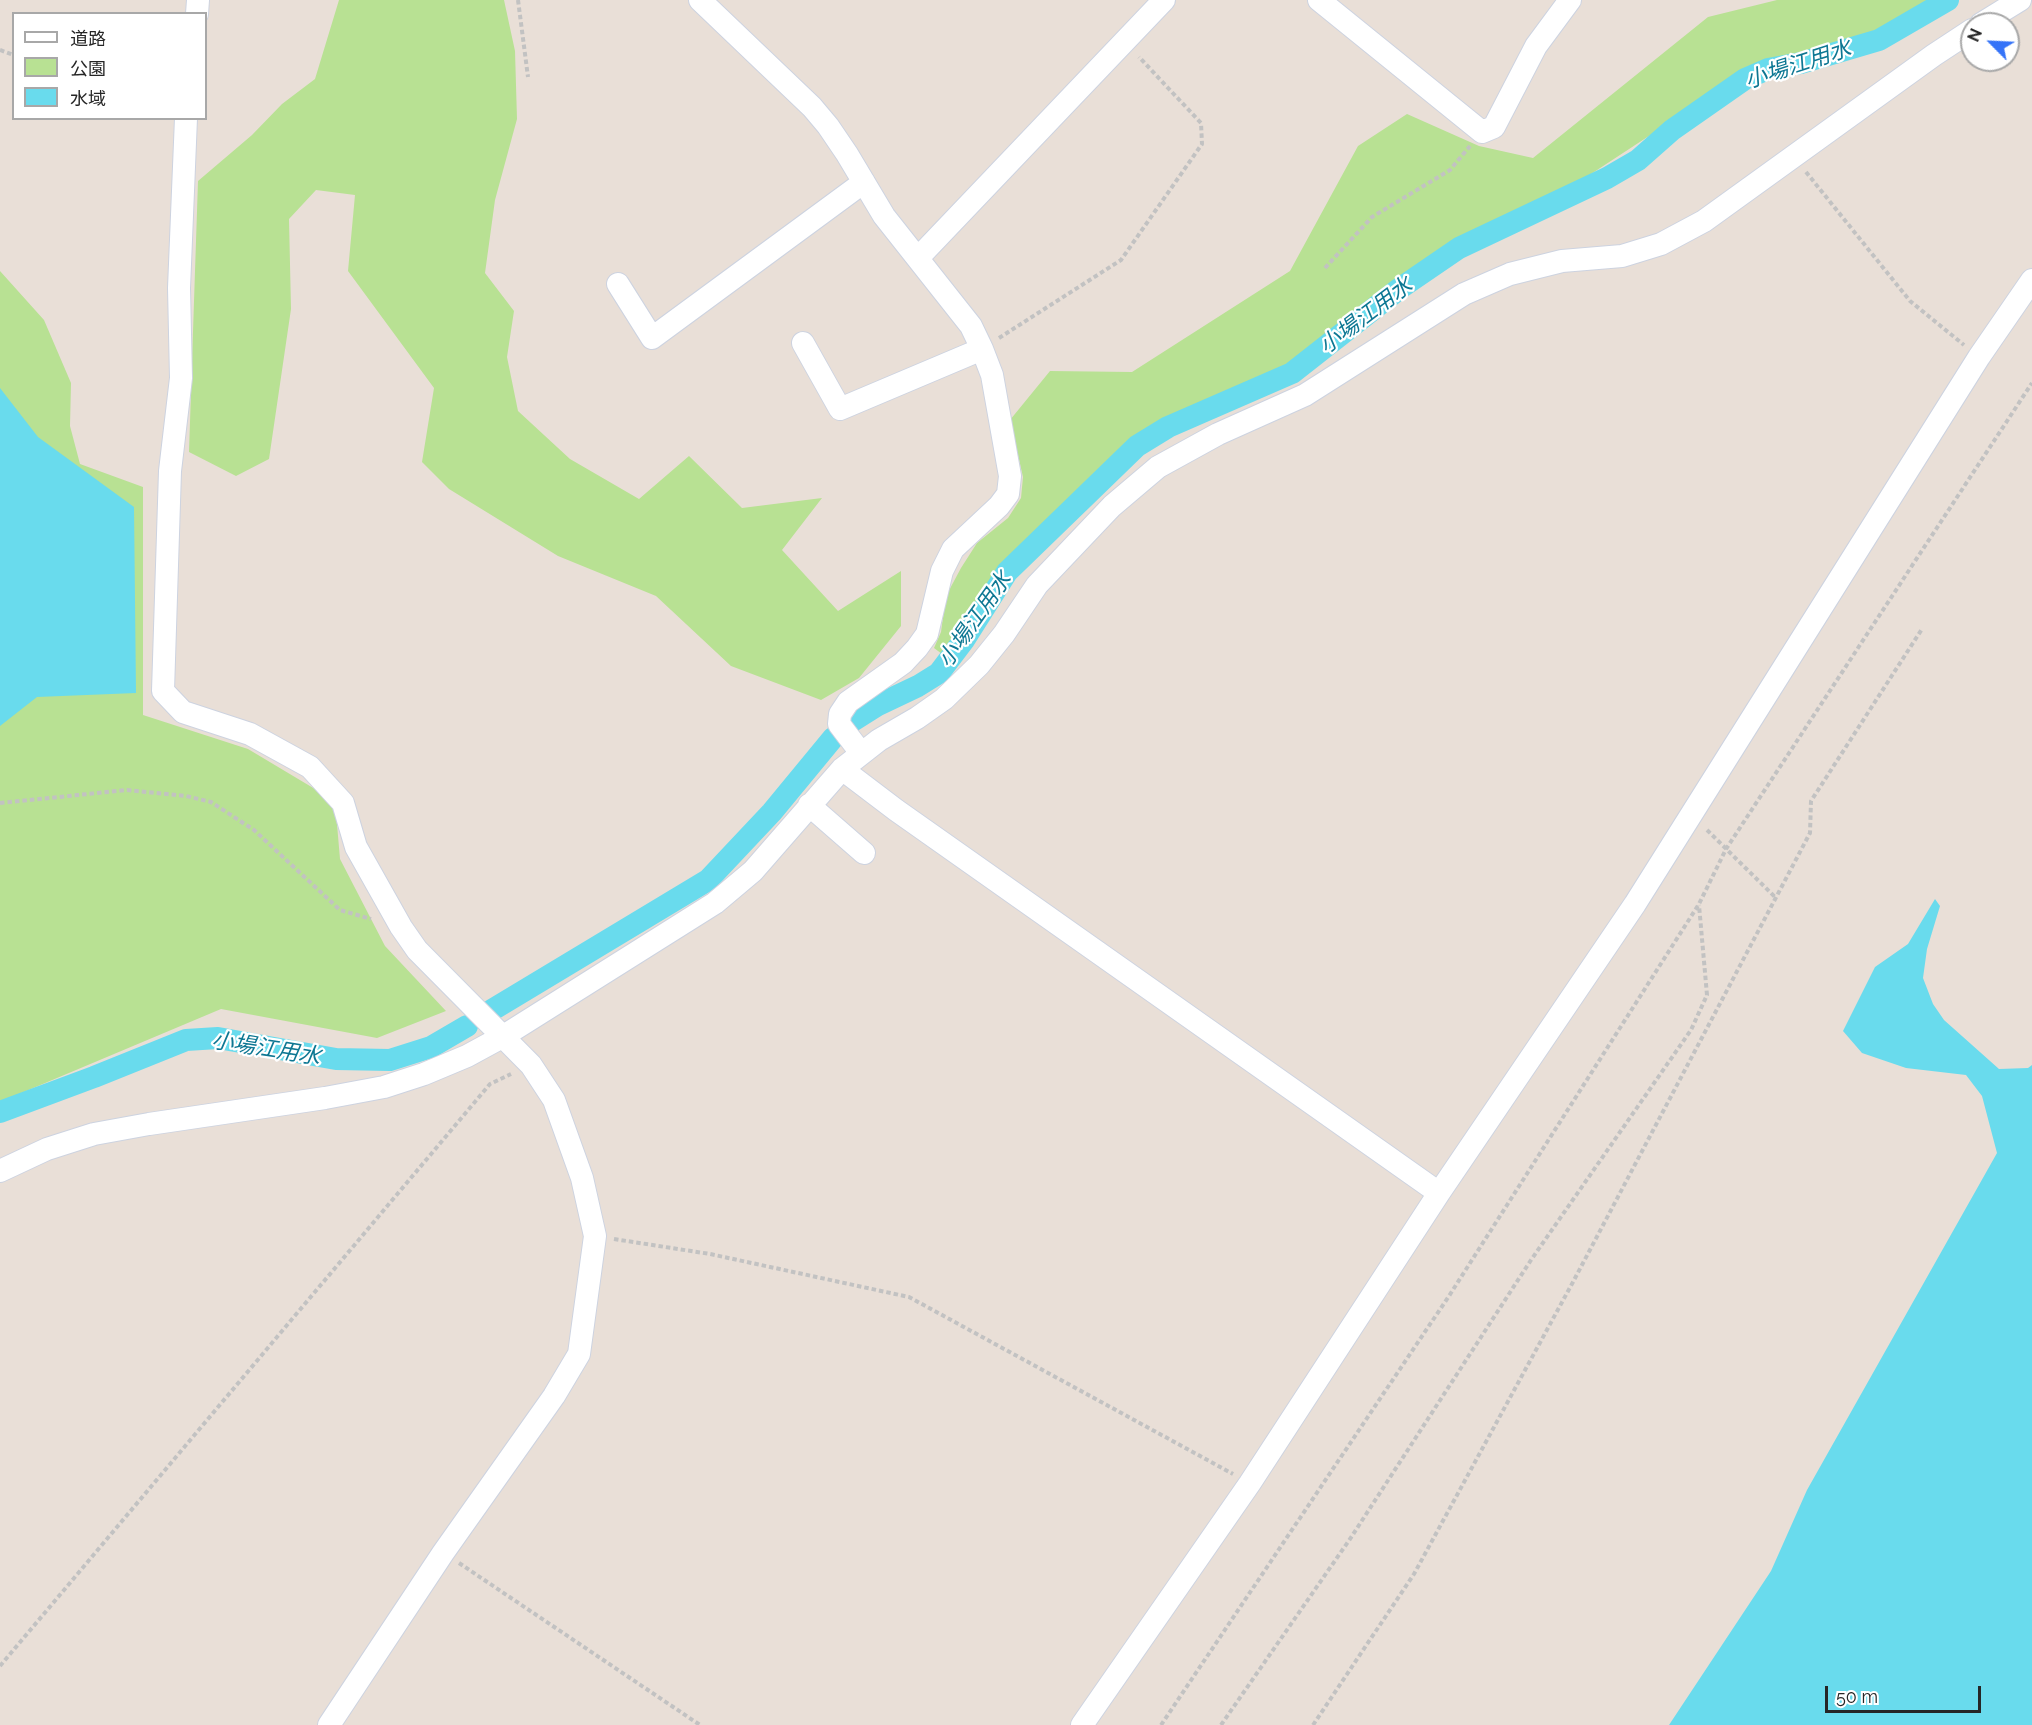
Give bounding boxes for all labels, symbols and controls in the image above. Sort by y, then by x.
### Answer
legend [12,12,207,120]
north arrow [1960,12,2020,72]
text: N [1964,26,1986,45]
text: 道路 [70,28,106,49]
water label: 小場江用水 [1742,35,1854,95]
text: 公園 [70,58,106,79]
text: 水域 [70,88,106,109]
water label: 小場江用水 [1314,272,1418,360]
water label: 小場江用水 [933,567,1017,673]
water label: 小場江用水 [210,1027,322,1071]
scale bar [1828,1674,1984,1712]
text: 50 m [1836,1686,1878,1707]

